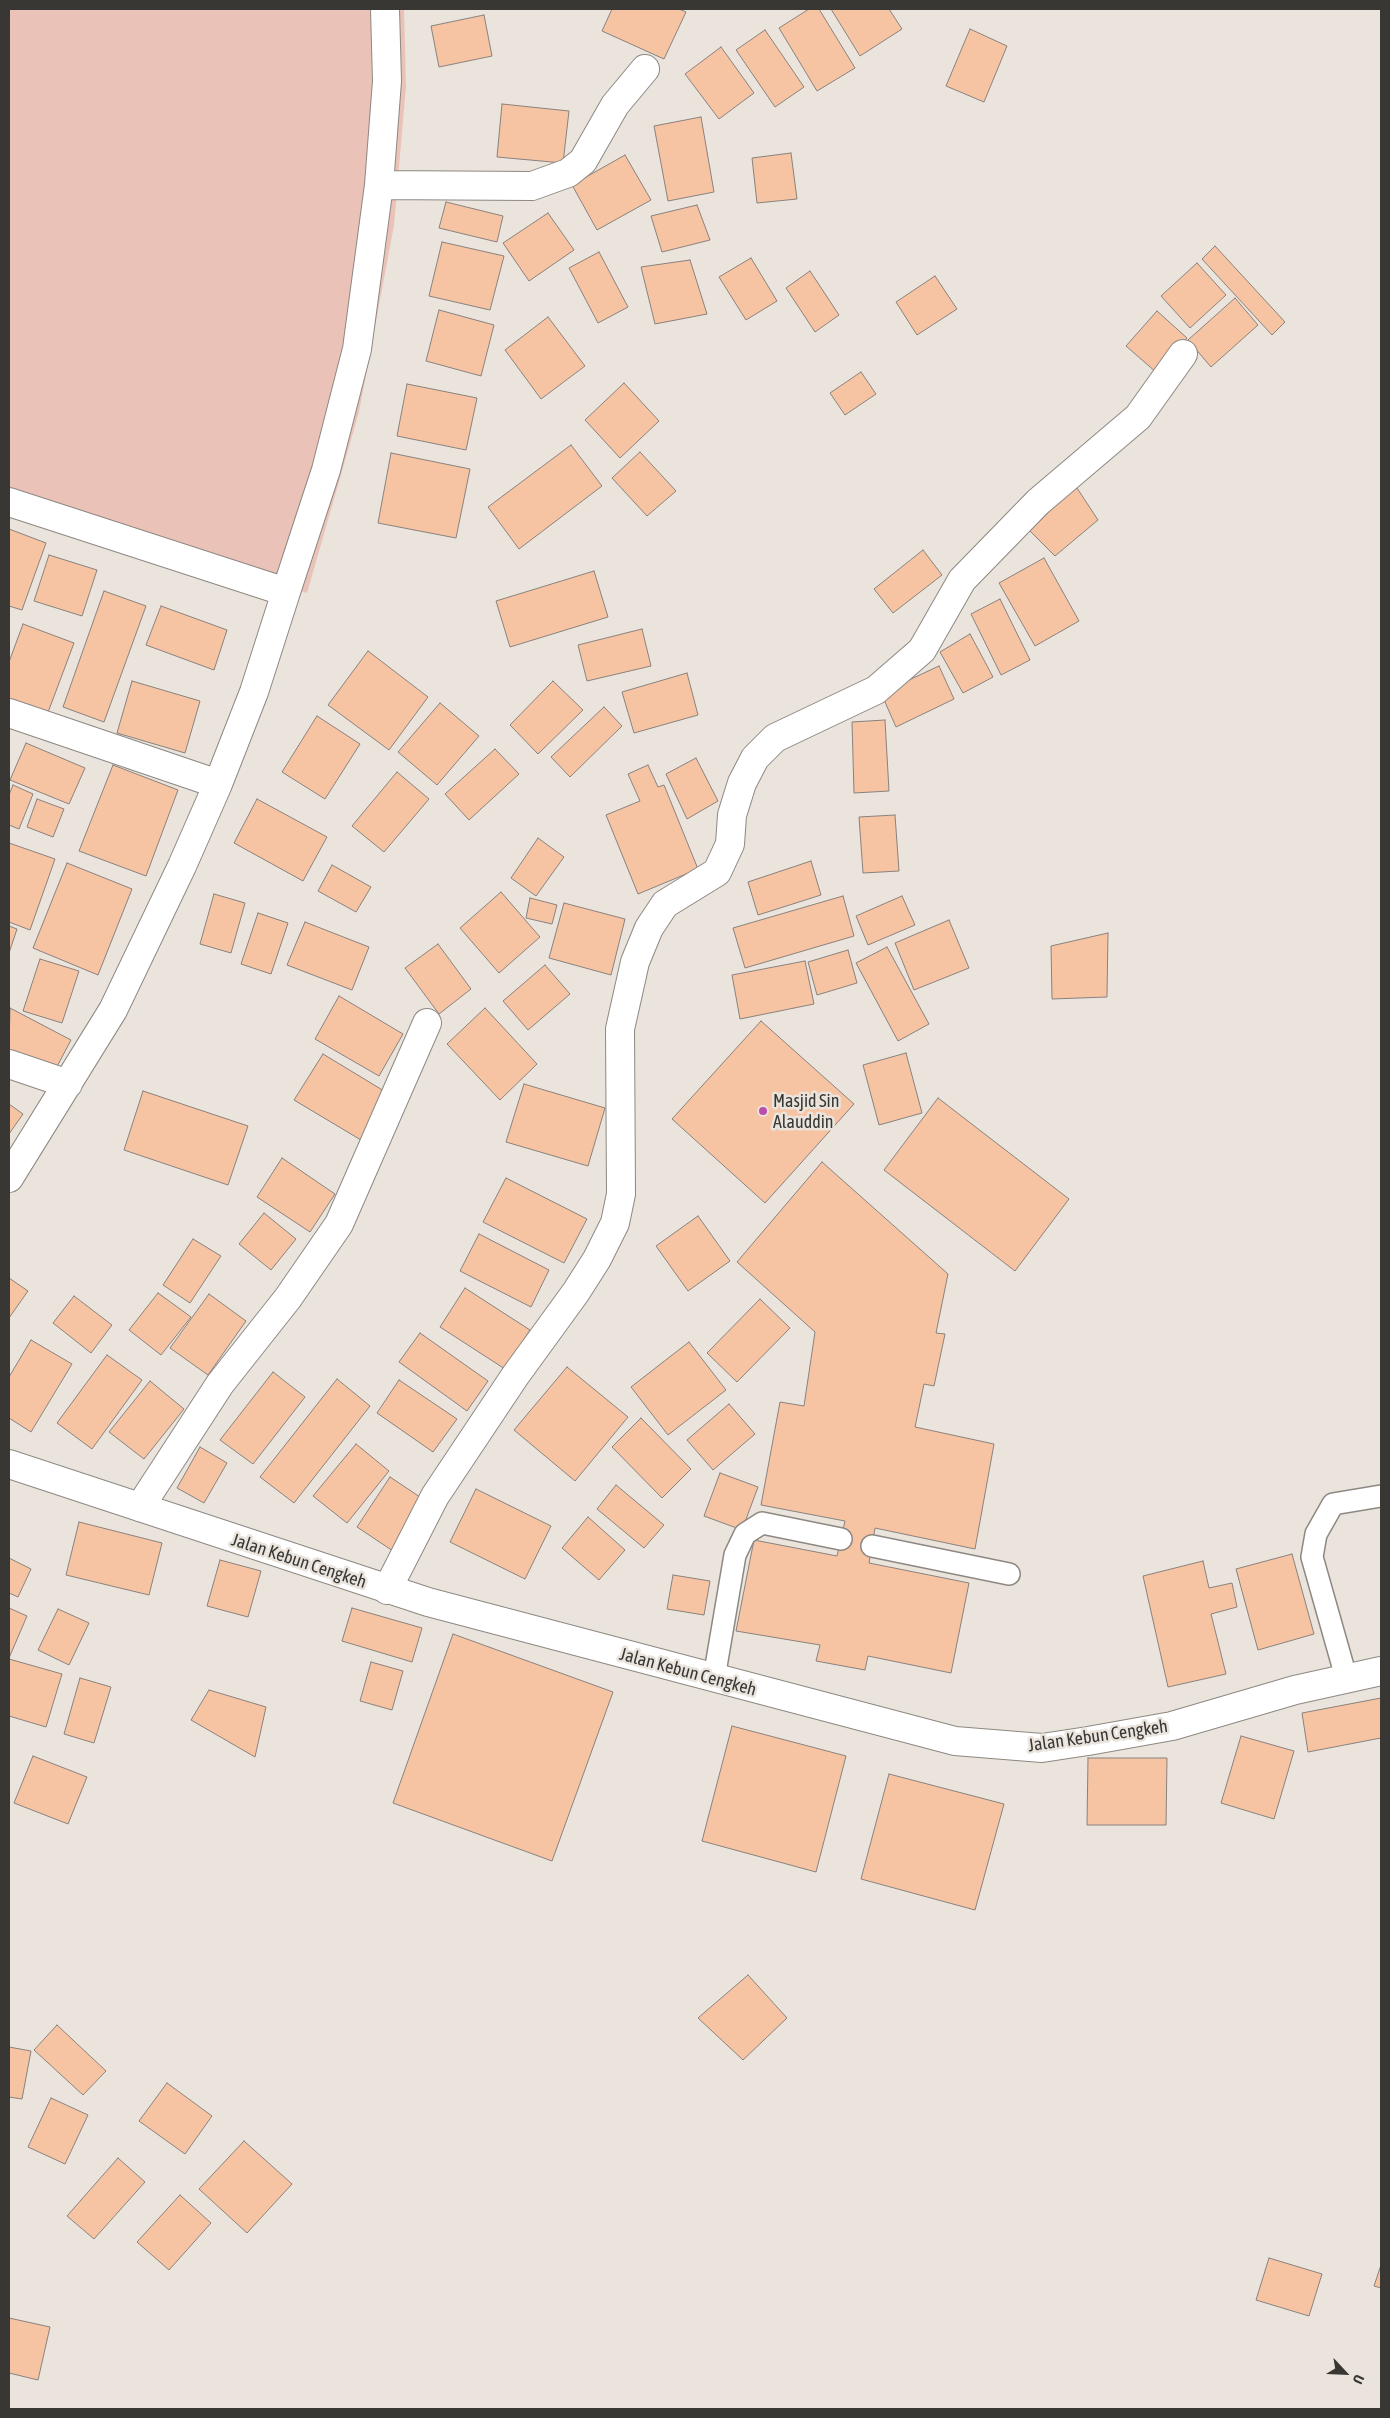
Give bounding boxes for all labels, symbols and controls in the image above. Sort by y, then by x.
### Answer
place label: Masjid Sin Alauddin [773,1090,839,1132]
marker: Masjid Sin Alauddin [757,1105,769,1117]
street label: Jalan Kebun Cengkeh [229,1529,369,1593]
street label: Jalan Kebun Cengkeh [617,1643,759,1701]
street label: Jalan Kebun Cengkeh [1027,1716,1169,1756]
north arrow [1320,2348,1370,2398]
text: U [1350,2372,1368,2386]

